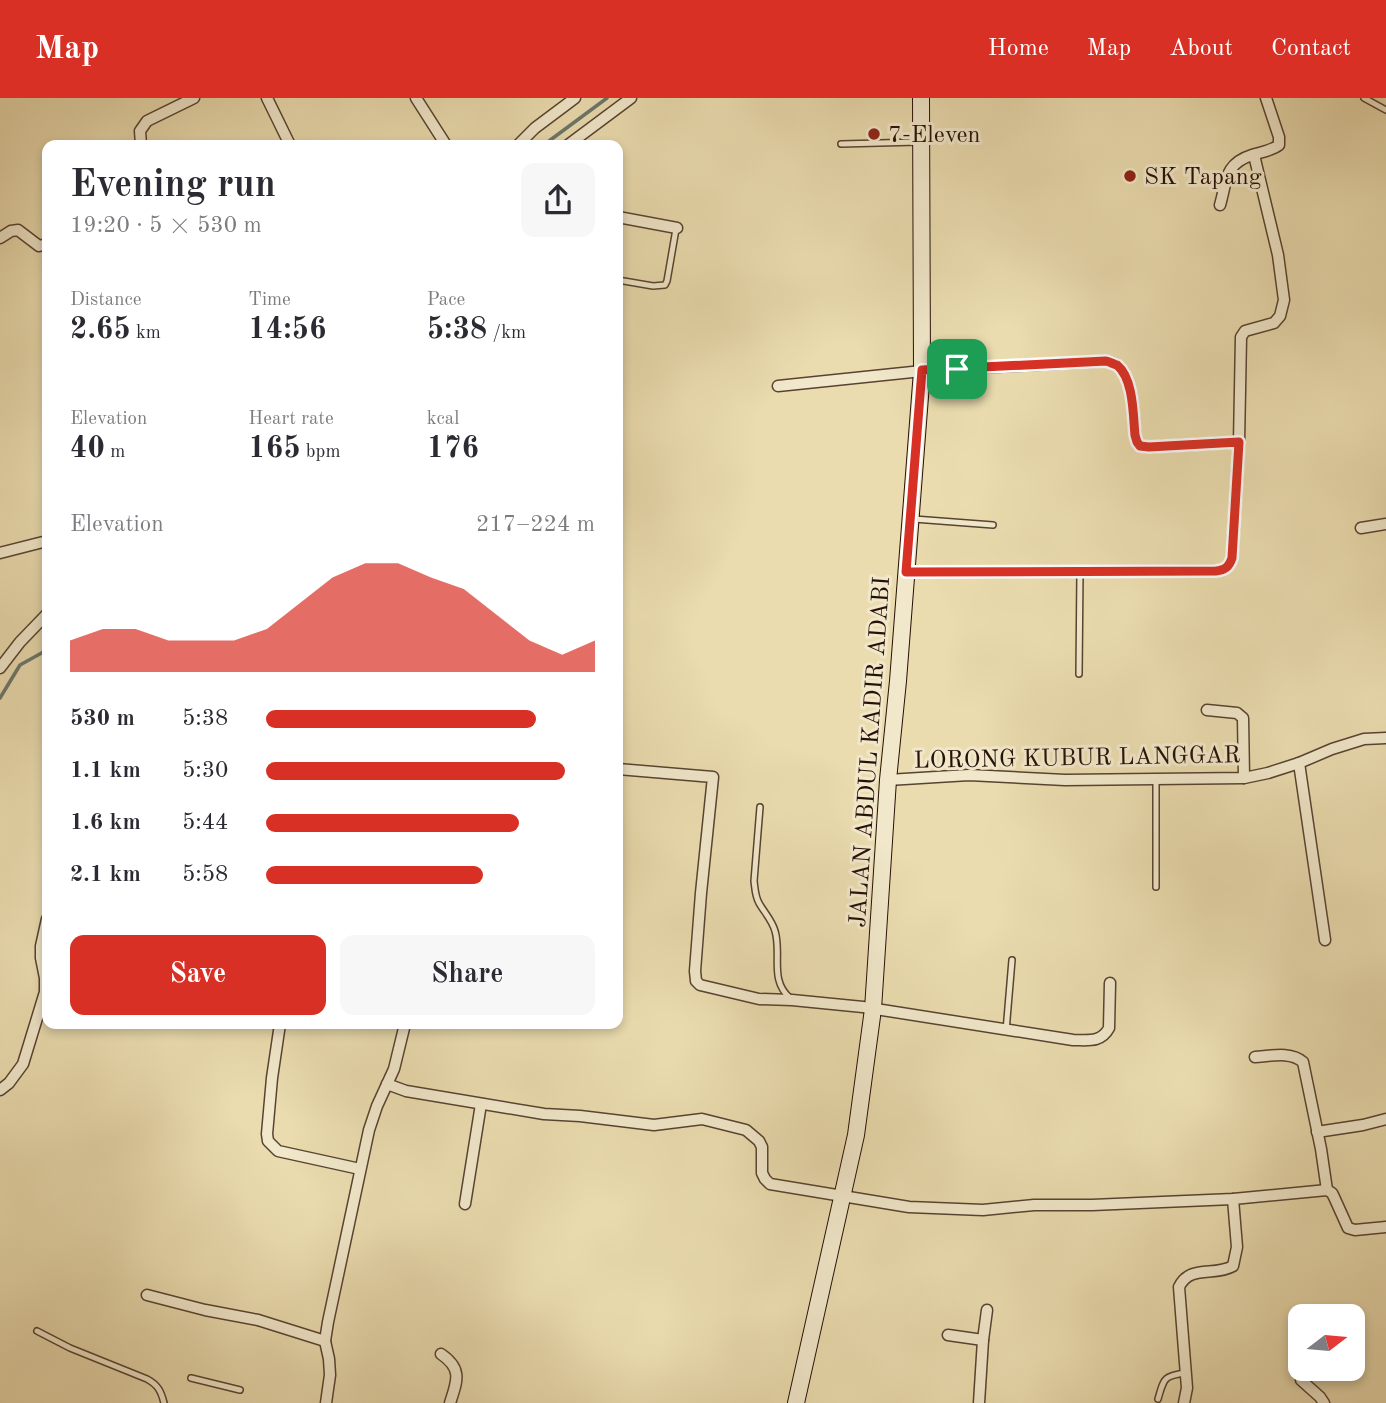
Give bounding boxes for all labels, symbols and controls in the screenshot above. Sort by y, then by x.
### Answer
text: Map [35,33,99,66]
text: Home [988,37,1049,61]
text: Map [1087,37,1131,61]
text: About [1169,37,1233,61]
text: Contact [1271,37,1351,61]
place label: 7-Eleven [888,124,980,148]
marker: 7-Eleven [866,126,882,142]
button: share [521,163,595,237]
place label: SK Tapang [1144,166,1262,190]
text: Evening run [70,167,276,205]
marker: SK Tapang [1122,168,1138,184]
text: 19:20 · 5 × 530 m [70,214,262,237]
text: Distance [70,291,142,310]
text: Time [248,291,291,310]
text: Pace [427,291,465,310]
text: 2.65 [70,315,131,345]
text: 14:56 [248,315,326,345]
text: 5:38 [427,315,487,345]
text: km [131,324,161,343]
text: /km [487,324,526,343]
pin [927,339,987,399]
icon: arrive [938,350,976,388]
text: Elevation [70,410,147,429]
text: Heart rate [248,410,334,429]
text: kcal [427,410,459,429]
text: 40 [70,434,105,464]
text: 165 [248,434,301,464]
text: 176 [427,434,479,464]
text: m [105,443,125,462]
text: bpm [301,443,341,462]
text: Elevation [70,513,164,536]
text: 217–224 m [476,513,595,536]
street label: JALAN ABDUL KADIR ADABI [847,576,895,928]
text: 530 m [70,707,135,730]
text: 5:38 [182,707,228,730]
street label: LORONG KUBUR LANGGAR [913,744,1241,774]
text: 1.1 km [70,759,141,782]
text: 5:30 [182,759,228,782]
text: 1.6 km [70,811,141,834]
text: 5:44 [182,811,228,834]
text: 2.1 km [70,863,141,886]
text: 5:58 [182,863,228,886]
button: Save [70,935,326,1015]
button: Share [340,935,595,1015]
north arrow [1288,1304,1365,1381]
map controls [1288,1304,1365,1381]

